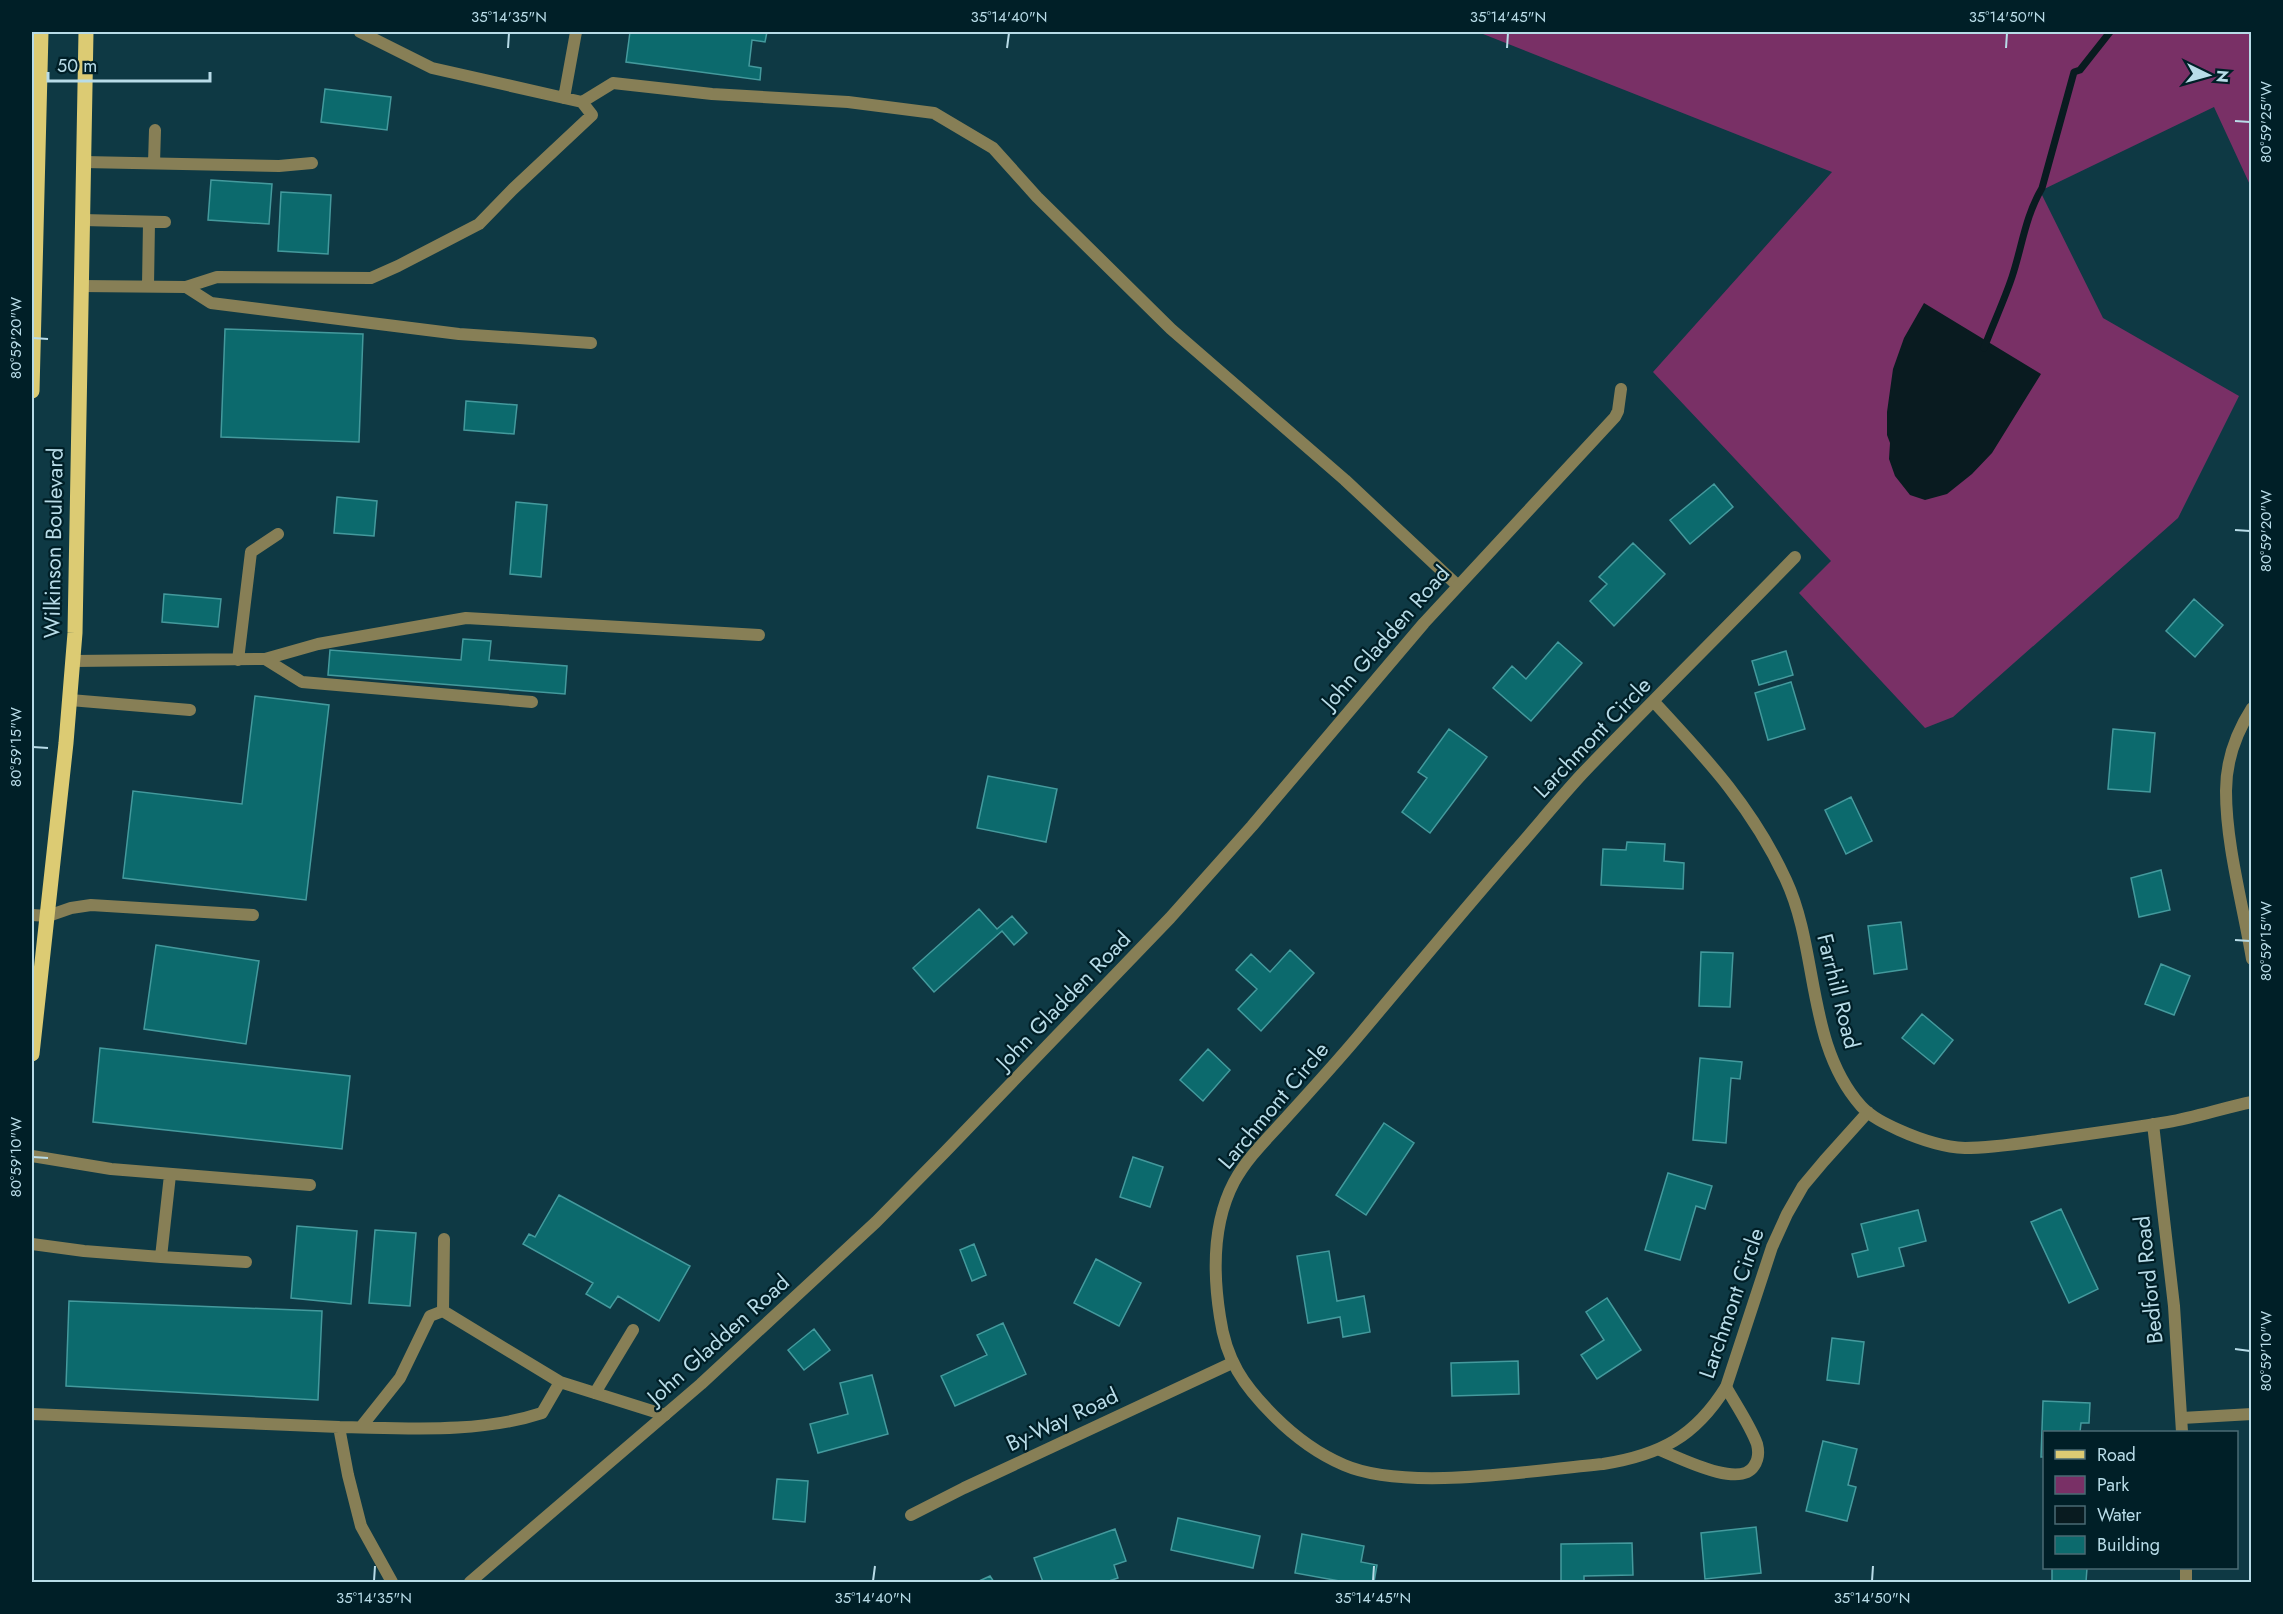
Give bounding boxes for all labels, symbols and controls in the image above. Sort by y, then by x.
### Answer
text: 35°14'35"N [471,6,547,28]
text: 35°14'40"N [971,6,1047,28]
text: 35°14'45"N [1470,6,1546,28]
text: 35°14'50"N [1969,6,2045,28]
scale bar [48,45,210,83]
north arrow [2178,45,2238,105]
text: 50 m [57,53,97,79]
text: N [2210,69,2234,84]
text: 80°59'25"W [2255,81,2277,163]
text: 80°59'20"W [5,297,27,379]
street label: Wilkinson Boulevard [35,447,71,639]
text: 80°59'20"W [2255,490,2277,572]
street label: John Gladden Road [1311,558,1457,718]
street label: Larchmont Circle [1526,669,1658,805]
text: 80°59'15"W [5,707,27,787]
text: 80°59'15"W [2255,901,2277,981]
street label: John Gladden Road [986,924,1138,1079]
street label: Farrhill Road [1809,930,1869,1052]
street label: Larchmont Circle [1210,1034,1336,1176]
text: 80°59'10"W [5,1117,27,1197]
street label: Bedford Road [2125,1214,2171,1346]
street label: Larchmont Circle [1690,1223,1772,1383]
street label: John Gladden Road [638,1266,796,1414]
text: 80°59'10"W [2255,1311,2277,1391]
street label: By-Way Road [1001,1379,1123,1459]
legend [2043,1431,2238,1569]
text: Road [2097,1442,2136,1468]
text: Park [2097,1472,2129,1498]
text: Water [2097,1502,2142,1528]
text: Building [2097,1532,2160,1558]
text: 35°14'35"N [336,1587,412,1609]
text: 35°14'40"N [835,1587,911,1609]
text: 35°14'45"N [1335,1587,1411,1609]
text: 35°14'50"N [1834,1587,1910,1609]

